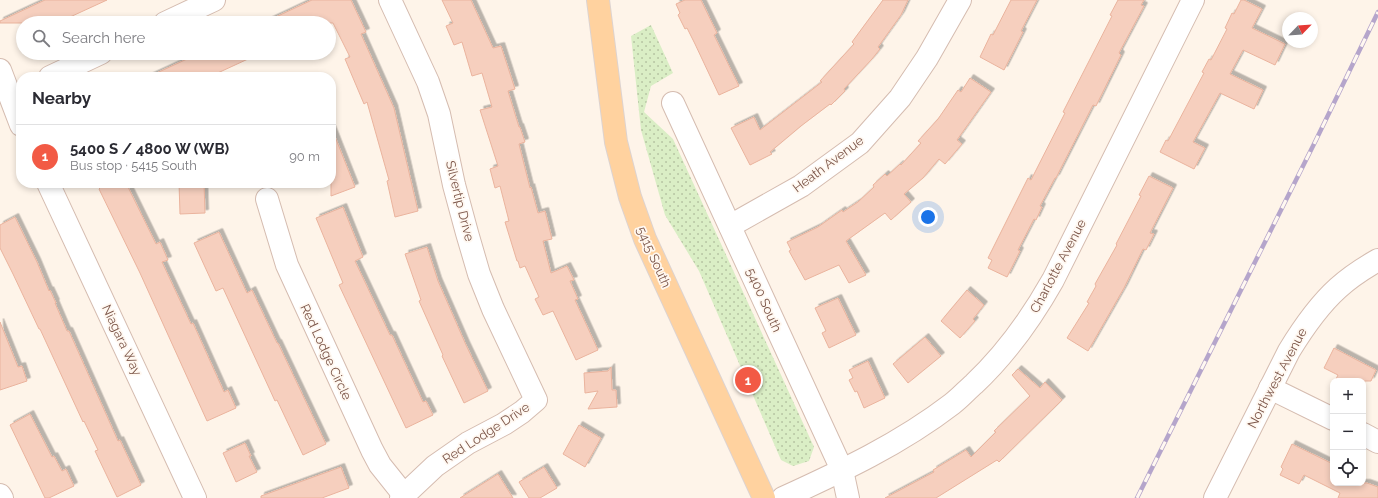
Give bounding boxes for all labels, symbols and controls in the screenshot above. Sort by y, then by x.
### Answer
north arrow [1282,12,1318,48]
search box [16,16,336,60]
icon: search [30,27,52,49]
text: Search here [62,29,145,47]
text: Nearby [32,88,91,108]
street label: Heath Avenue [790,132,867,195]
text: 5400 S / 4800 W (WB) [70,140,229,158]
text: 1 [42,149,48,164]
text: 90 m [289,149,320,164]
text: Bus stop · 5415 South [70,158,197,173]
street label: Silvertip Drive [443,159,477,243]
your location [918,207,938,227]
street label: Charlotte Avenue [1027,216,1089,315]
street label: 5415 South [634,224,674,290]
street label: 5400 South [743,266,785,334]
street label: Niagara Way [99,302,145,378]
street label: Red Lodge Circle [297,302,355,403]
street label: Northwest Avenue [1244,325,1310,431]
pin: 1 [735,365,761,395]
map controls [1330,378,1366,486]
button: + [1330,378,1366,414]
street label: Red Lodge Drive [440,399,533,467]
button: − [1330,414,1366,450]
button: locate [1330,450,1366,486]

